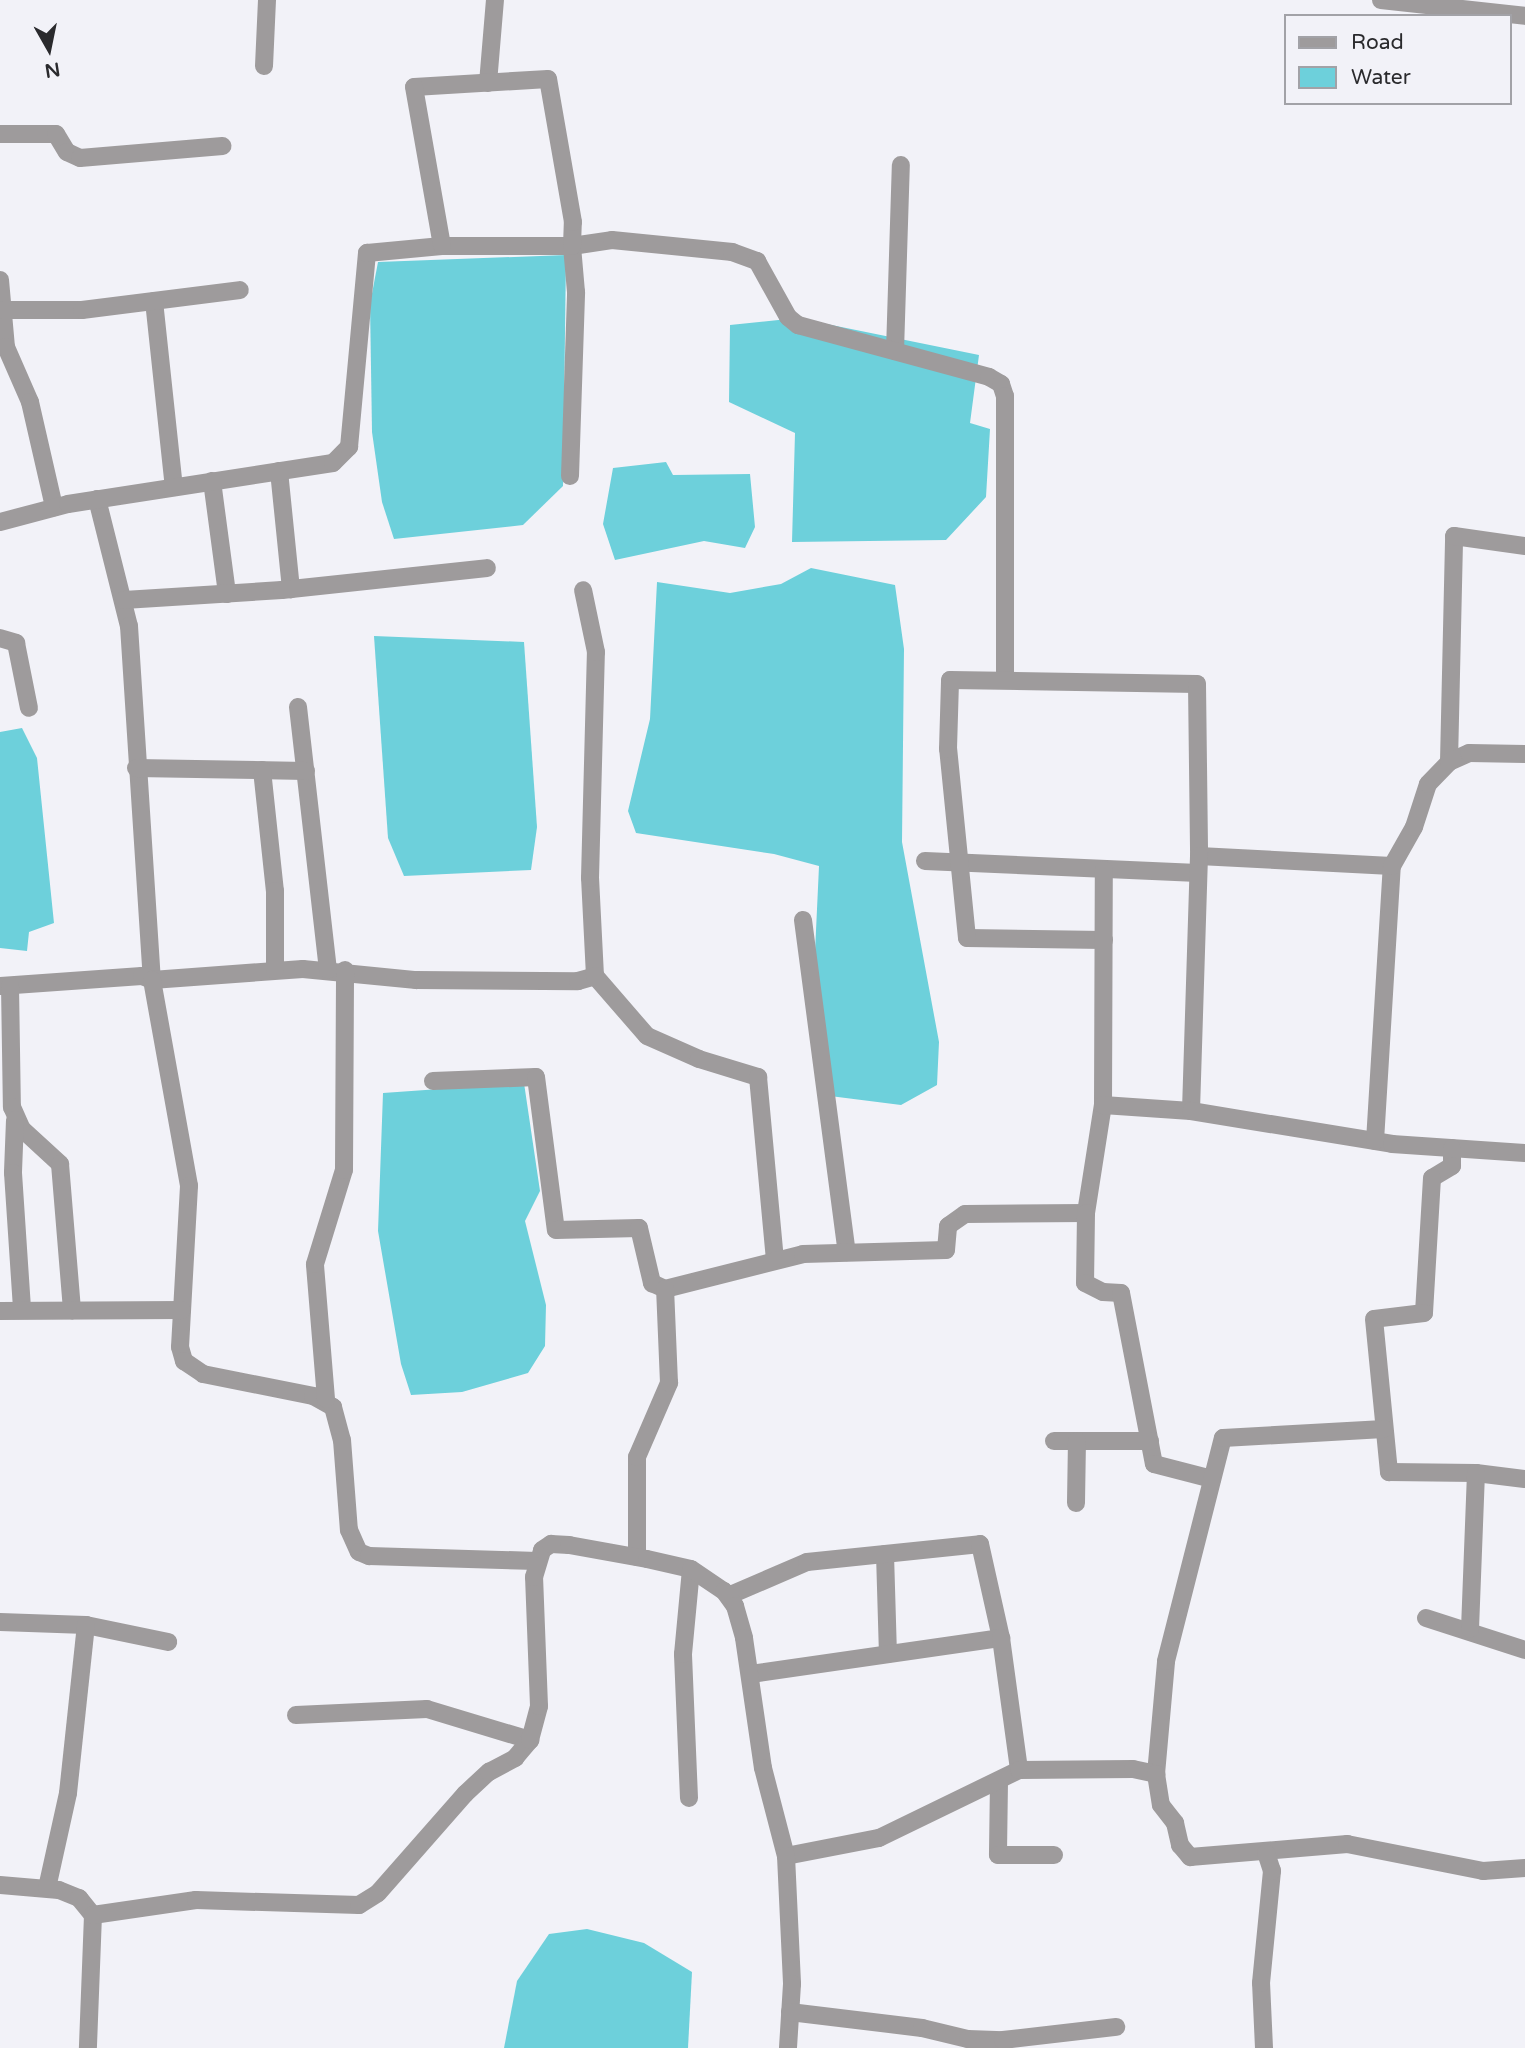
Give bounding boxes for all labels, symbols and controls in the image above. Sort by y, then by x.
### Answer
north arrow [14,14,84,84]
legend [1284,14,1511,105]
text: Road [1351,30,1404,55]
text: N [43,58,62,82]
text: Water [1351,65,1411,90]

